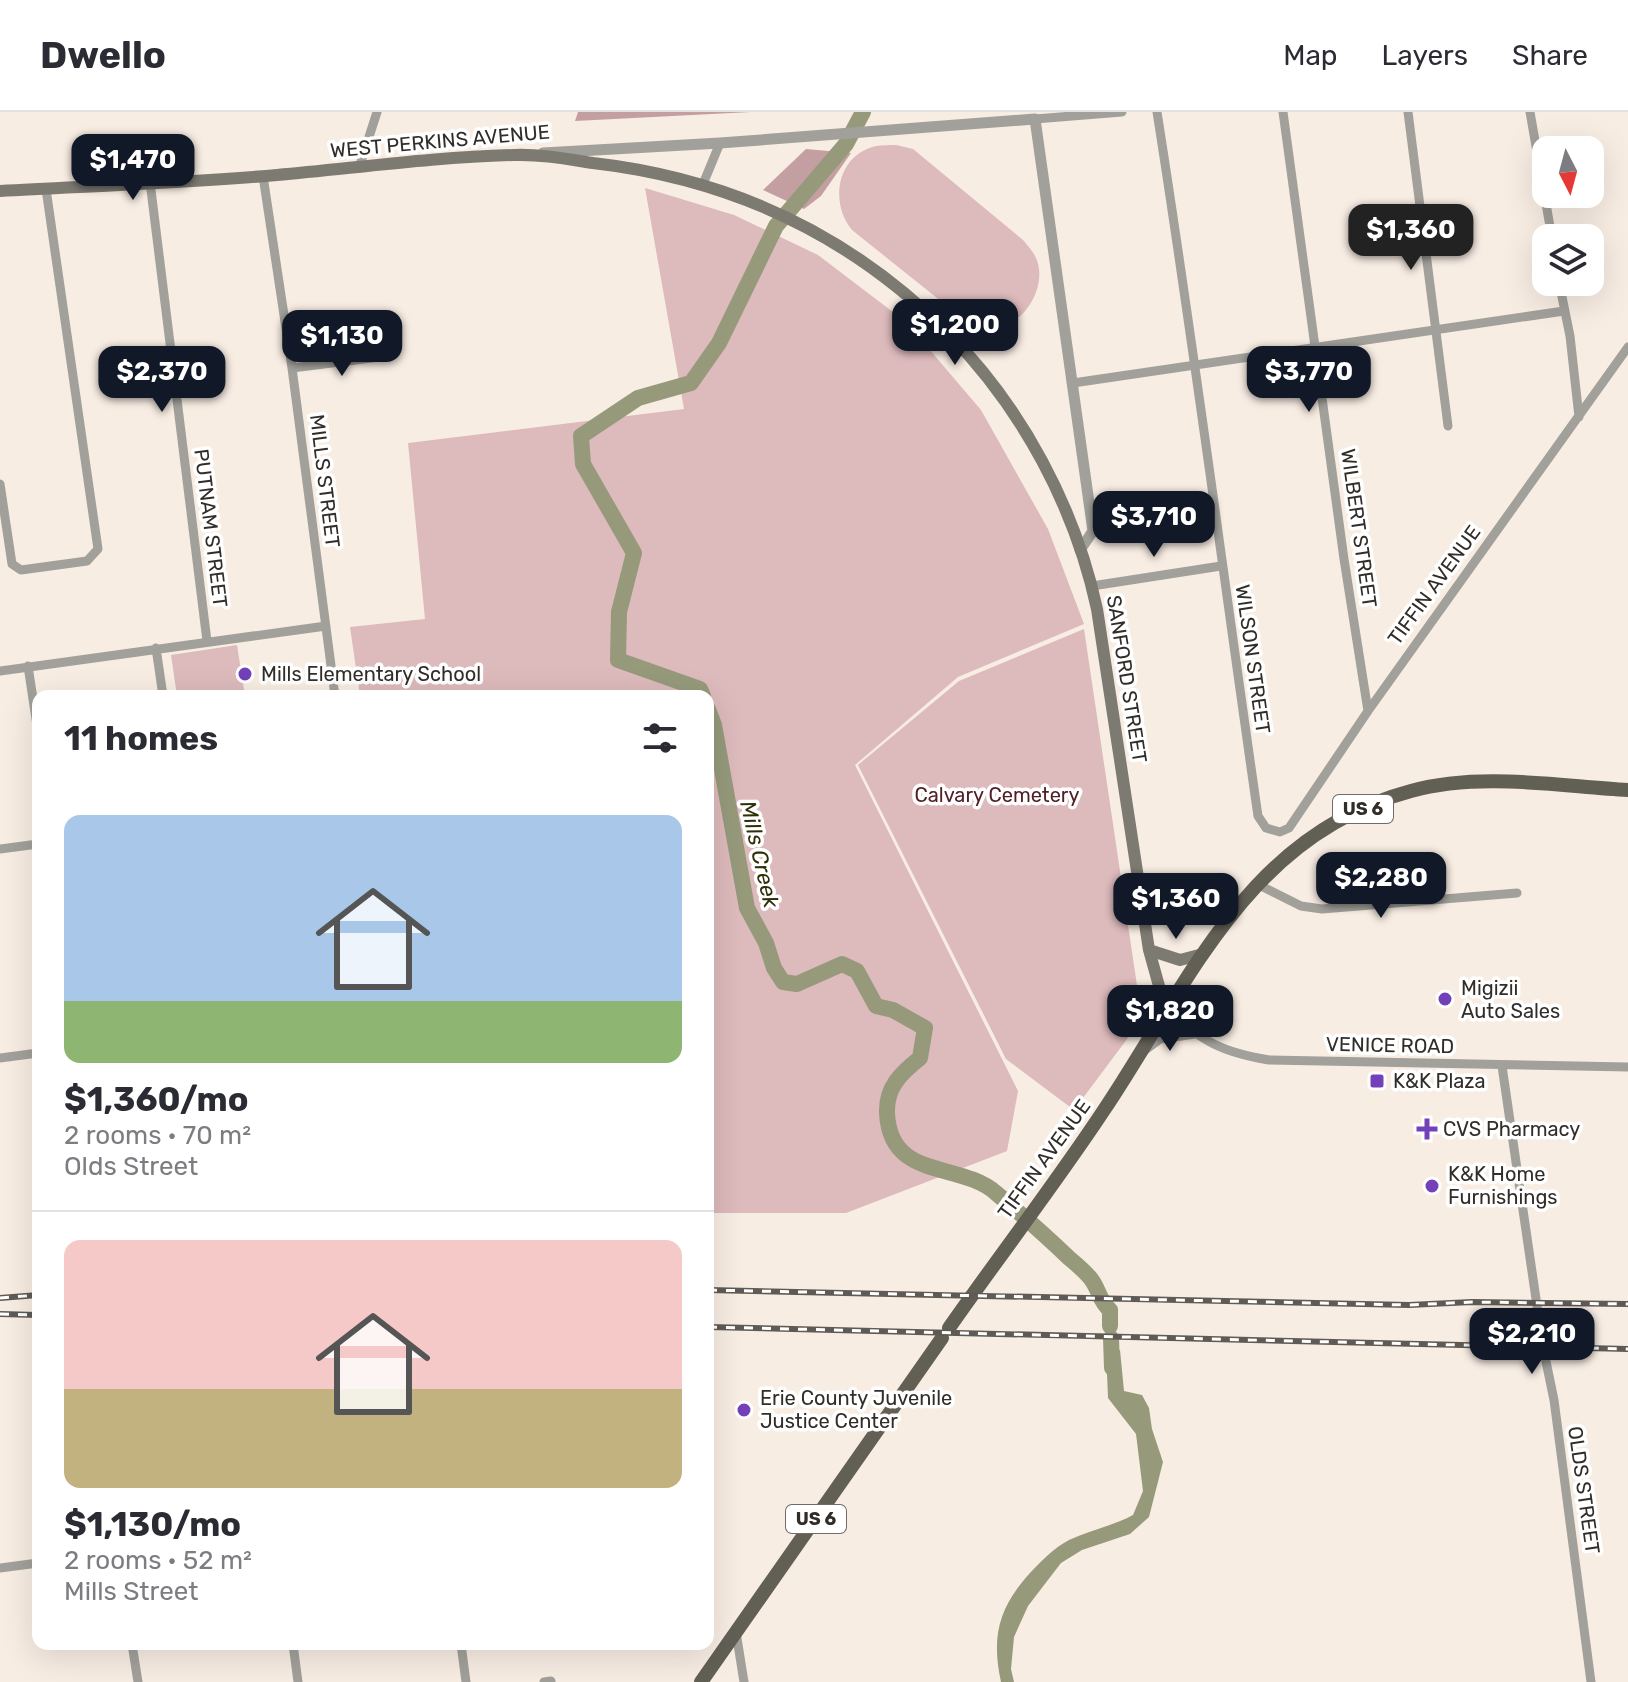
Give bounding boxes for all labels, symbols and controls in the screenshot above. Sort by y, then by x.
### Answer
text: Dwello [40,32,166,78]
text: Map [1283,39,1338,72]
text: Layers [1382,39,1468,72]
text: Share [1512,39,1588,72]
street label: WEST PERKINS AVENUE [329,119,551,163]
pin: $1,470 [68,134,198,202]
north arrow [1532,136,1604,208]
map controls [1532,136,1604,296]
text: $1,470 [89,144,177,175]
pin: $1,360 [1346,204,1476,272]
text: $1,360 [1366,214,1456,245]
button: layers [1532,224,1604,296]
pin: $1,200 [890,299,1020,367]
text: $1,200 [910,309,1000,340]
pin: $1,130 [277,310,407,378]
text: $1,130 [300,320,384,351]
pin: $2,370 [97,346,227,414]
pin: $3,770 [1244,346,1374,414]
text: $2,370 [116,356,208,387]
text: $3,770 [1265,356,1353,387]
street label: MILLS STREET [305,413,345,549]
street label: PUTNAM STREET [189,447,233,609]
street label: WILBERT STREET [1336,447,1382,609]
pin: $3,710 [1089,491,1219,559]
text: $3,710 [1111,501,1197,532]
street label: TIFFIN AVENUE [1383,521,1485,649]
street label: WILSON STREET [1231,583,1275,736]
street label: SANFORD STREET [1102,594,1152,765]
place label: Mills Elementary School [261,662,481,686]
marker: Mills Elementary School [236,665,254,683]
icon: filters [638,716,682,760]
text: 11 homes [64,718,218,759]
park label: Calvary Cemetery [914,783,1080,807]
road number: US 6 [1333,795,1393,823]
water label: Mills Creek [734,798,785,911]
pin: $2,280 [1316,852,1446,920]
text: $2,280 [1334,862,1428,893]
icon: home [301,867,445,1011]
pin: $1,360 [1111,873,1241,941]
text: $1,360 [1131,883,1221,914]
place label: Migizii Auto Sales [1461,976,1560,1023]
pin: $1,820 [1105,985,1235,1053]
marker: Migizii Auto Sales [1436,990,1454,1008]
text: $1,820 [1125,995,1215,1026]
street label: VENICE ROAD [1326,1032,1454,1058]
place label: K&K Plaza [1393,1069,1486,1093]
marker: K&K Plaza [1368,1072,1386,1090]
text: $1,360/mo [64,1079,249,1120]
street label: TIFFIN AVENUE [993,1095,1095,1223]
place label: CVS Pharmacy [1443,1117,1580,1141]
text: 2 rooms · 70 m² [64,1120,251,1151]
marker: CVS Pharmacy [1418,1120,1436,1138]
text: Olds Street [64,1151,198,1182]
place label: K&K Home Furnishings [1448,1162,1558,1209]
marker: K&K Home Furnishings [1423,1177,1441,1195]
icon: home [301,1292,445,1436]
pin: $2,210 [1467,1308,1597,1376]
text: $2,210 [1488,1318,1577,1349]
place label: Erie County Juvenile Justice Center [760,1386,952,1433]
marker: Erie County Juvenile Justice Center [735,1401,753,1419]
street label: OLDS STREET [1563,1425,1605,1556]
text: $1,130/mo [64,1504,241,1545]
road number: US 6 [786,1505,846,1533]
text: 2 rooms · 52 m² [64,1545,252,1576]
text: Mills Street [64,1576,198,1607]

